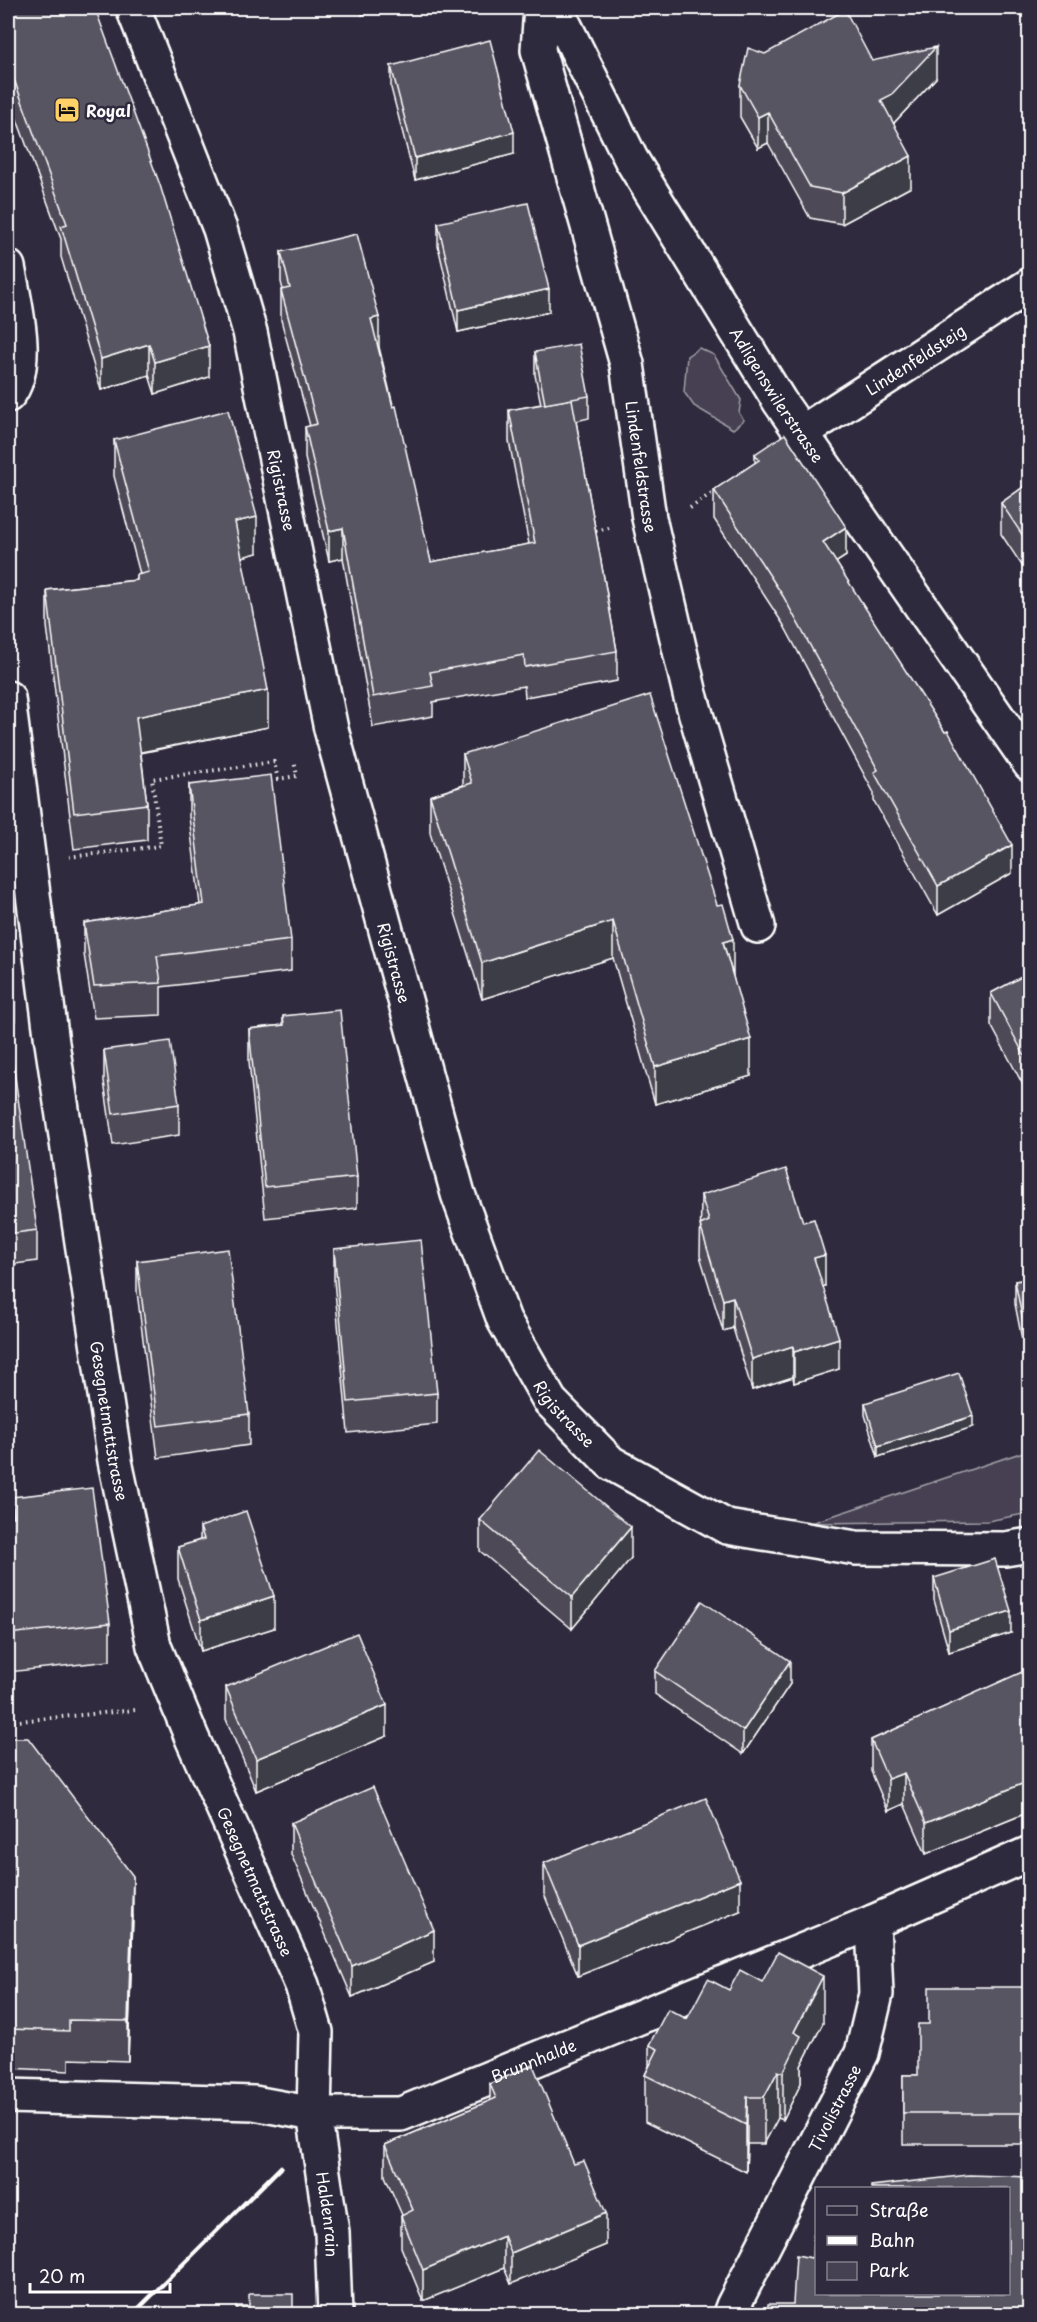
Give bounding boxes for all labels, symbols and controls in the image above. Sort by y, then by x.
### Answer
hotel icon: Royal [52,95,82,125]
place label: Royal [86,98,131,122]
street label: Lindenfeldsteig [860,318,970,400]
street label: Adligenswilerstrasse [725,322,830,467]
street label: Lindenfeldstrasse [620,399,664,535]
street label: Rigistrasse [262,447,302,533]
street label: Rigistrasse [372,919,417,1006]
street label: Gesegnetmattstrasse [85,1339,135,1503]
street label: Rigistrasse [528,1375,601,1452]
street label: Gesegnetmattstrasse [212,1803,300,1960]
street label: Brunnhalde [487,2032,580,2088]
street label: Tivolistrasse [802,2060,866,2156]
street label: Haldenrain [311,2170,345,2257]
legend [815,2187,1010,2295]
text: Straße [869,2196,929,2223]
text: Bahn [869,2226,915,2253]
scale bar [30,2256,170,2294]
text: Park [869,2256,909,2283]
text: 20 m [39,2262,85,2289]

